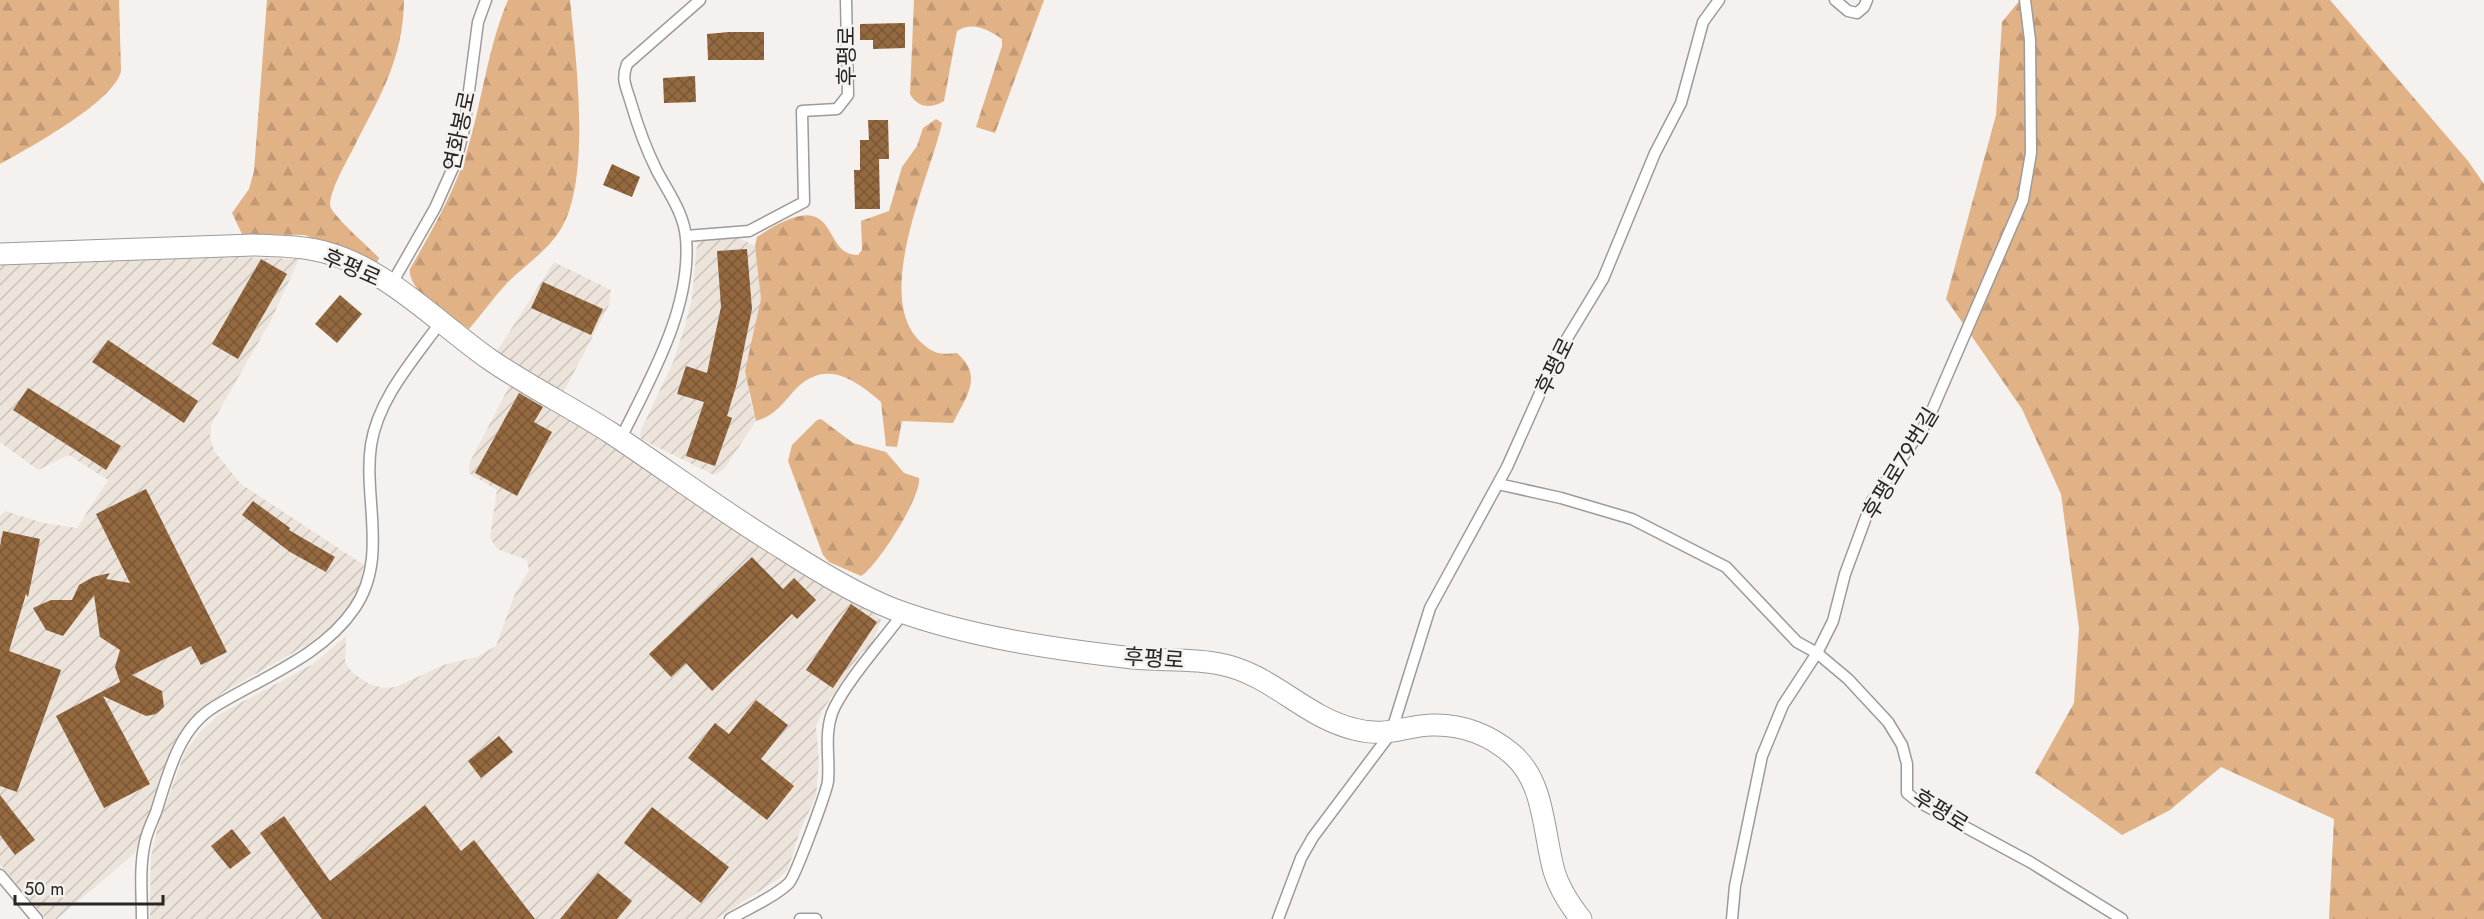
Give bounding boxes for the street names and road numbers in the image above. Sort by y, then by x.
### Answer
street label: 후평로 [830,26,862,86]
street label: 연화봉로 [435,88,483,174]
street label: 후평로 [318,240,386,294]
street label: 후평로 [1526,332,1582,400]
street label: 후평로79번길 [1854,401,1946,525]
street label: 후평로 [1123,640,1185,676]
street label: 후평로 [1907,780,1975,840]

